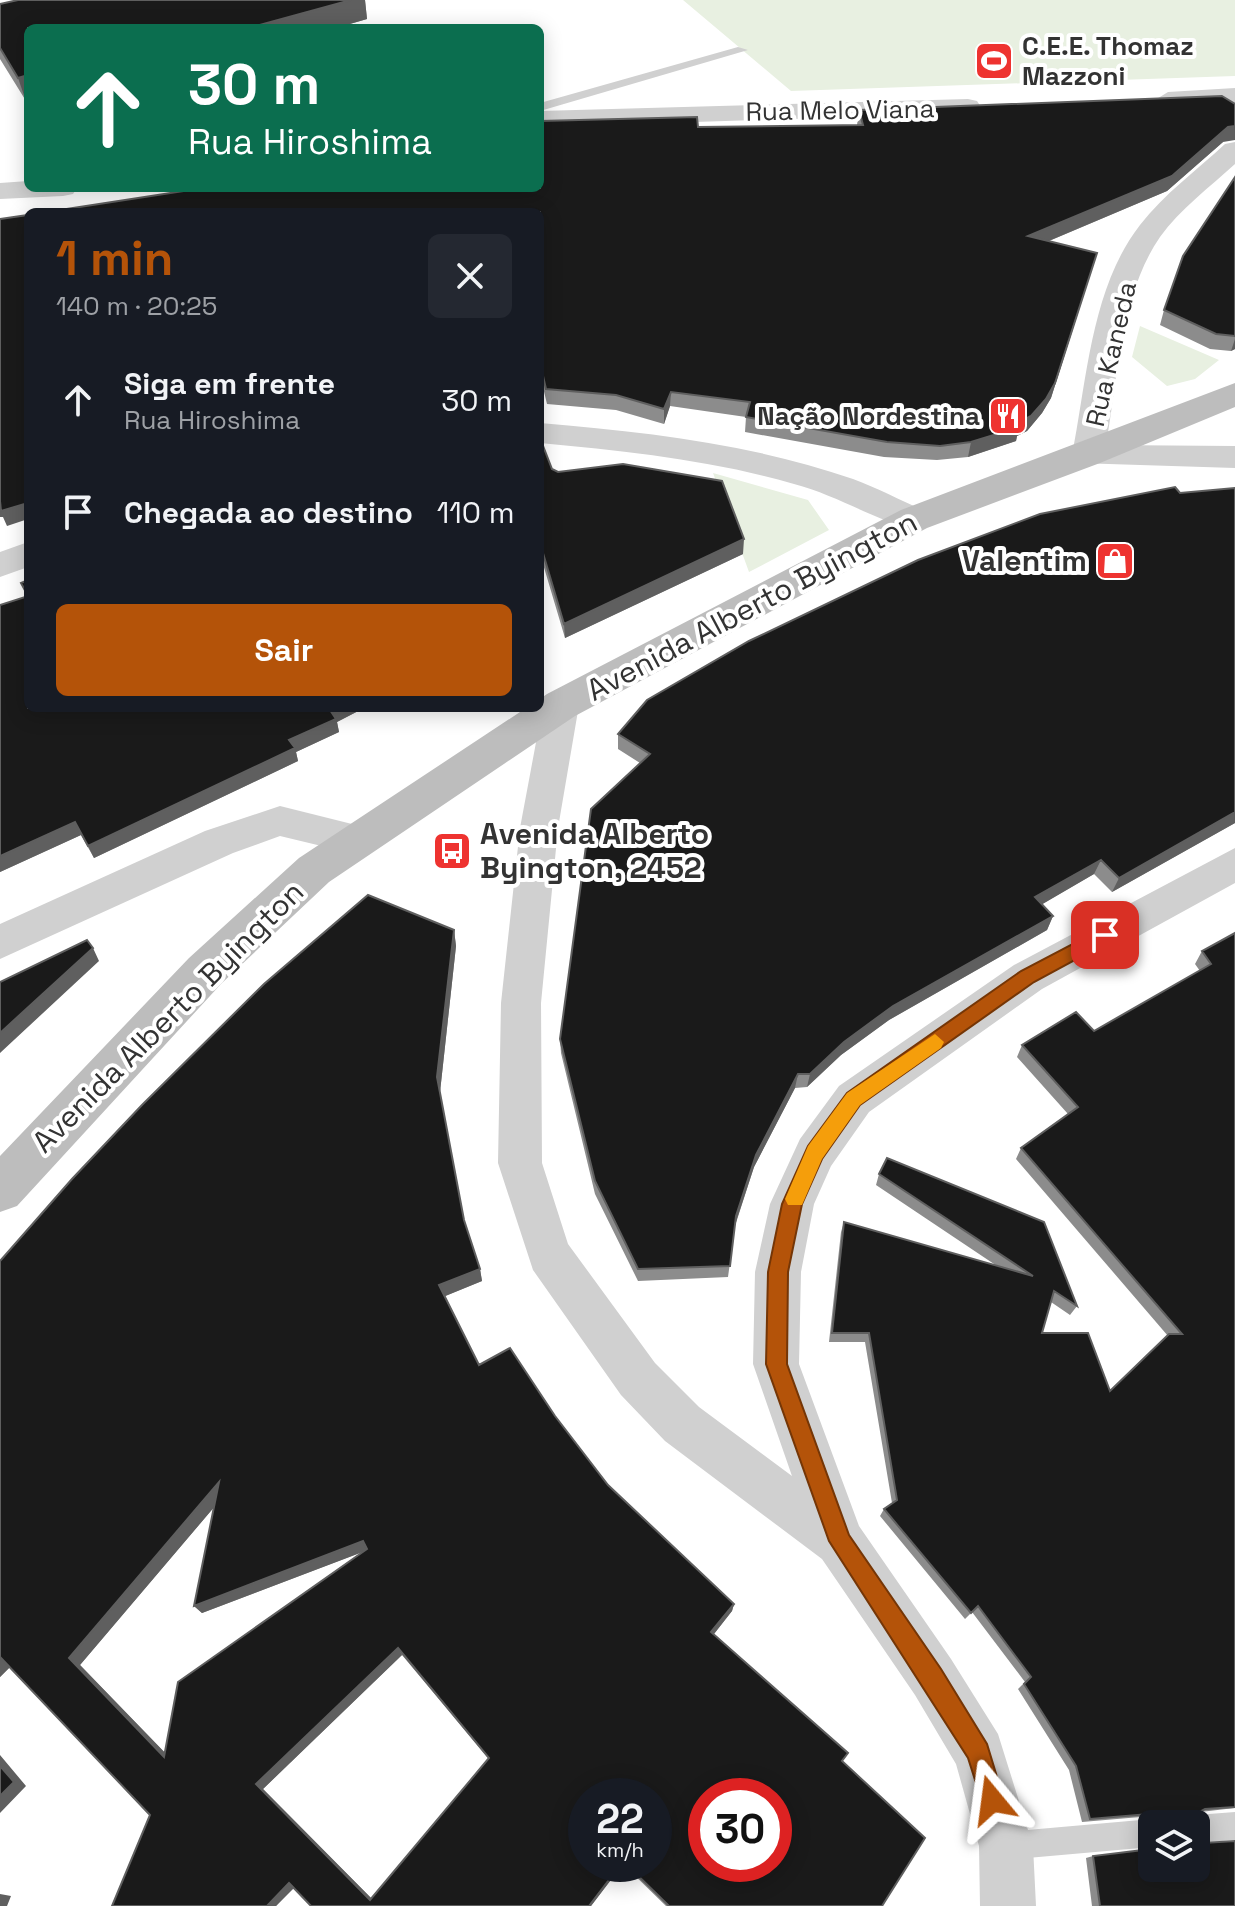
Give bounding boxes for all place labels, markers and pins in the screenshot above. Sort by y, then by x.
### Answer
place label: C.E.E. Thomaz Mazzoni [1022,29,1194,93]
sports icon: C.E.E. Thomaz Mazzoni [973,40,1015,82]
restaurant icon: Nação Nordestina [987,395,1029,437]
place label: Nação Nordestina [757,399,980,433]
shop icon: Valentim [1094,540,1136,582]
place label: Valentim [961,541,1087,580]
place label: Avenida Alberto Byington, 2452 [480,814,709,887]
bus stop icon: Avenida Alberto Byington, 2452 [431,830,473,872]
pin [1071,901,1139,969]

